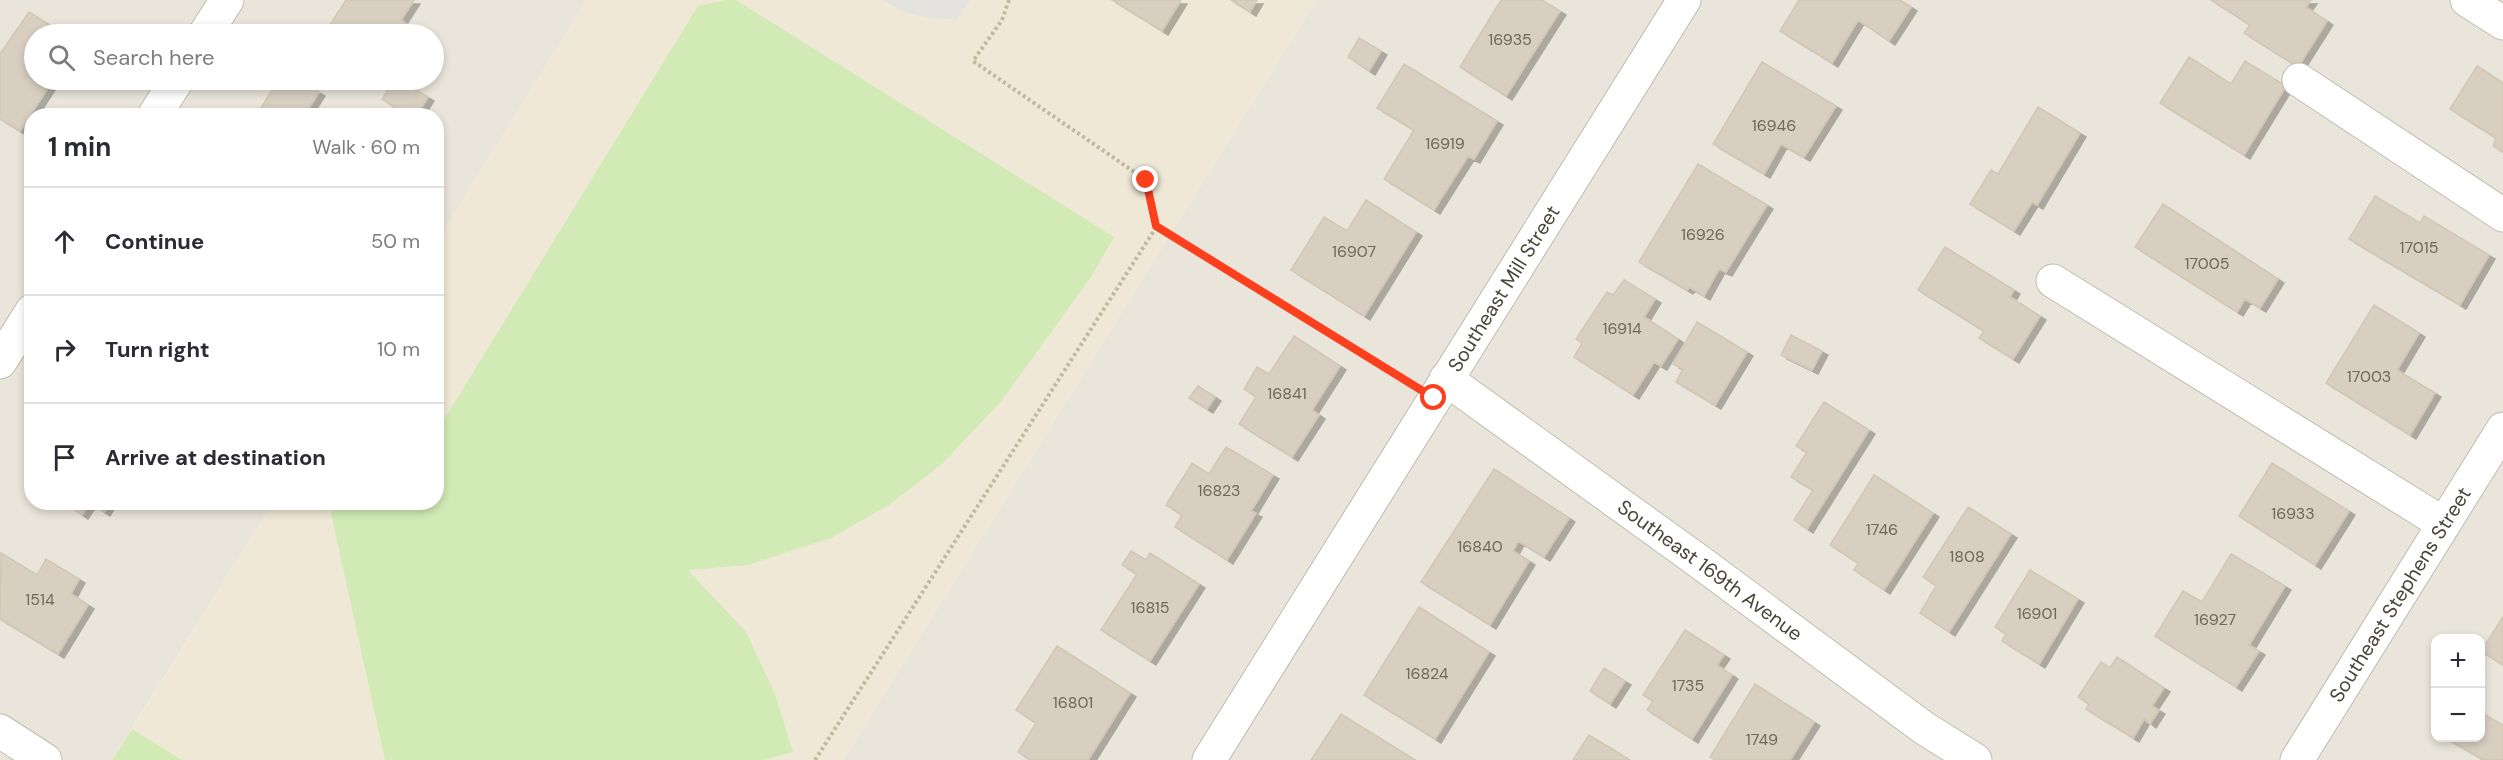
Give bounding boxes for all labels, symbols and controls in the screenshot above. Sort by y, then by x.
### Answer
search box [24,24,444,90]
house number: 16935 [1488,29,1532,50]
icon: search [45,41,78,74]
text: Search here [93,43,214,72]
house number: 16946 [1752,115,1796,136]
text: 1 min [48,130,111,164]
house number: 16919 [1425,133,1465,154]
text: Walk · 60 m [312,134,420,160]
route end [1132,166,1158,192]
street label: Southeast Mill Street [1442,200,1566,377]
house number: 16926 [1681,224,1725,245]
icon: ahead [48,225,81,258]
text: Continue [105,227,204,256]
text: 50 m [371,228,420,254]
house number: 17015 [2399,237,2439,258]
house number: 16907 [1332,241,1376,262]
house number: 17005 [2185,253,2229,274]
house number: 16914 [1602,318,1642,339]
icon: right [48,333,81,366]
text: Turn right [105,335,210,364]
text: 10 m [377,336,420,362]
house number: 17003 [2347,366,2391,387]
house number: 16841 [1267,383,1307,404]
route start [1420,384,1446,410]
icon: arrive [48,441,81,474]
text: Arrive at destination [105,443,326,472]
house number: 16823 [1197,480,1241,501]
street label: Southeast Stephens Street [2323,482,2477,707]
street label: Southeast 169th Avenue [1612,494,1808,647]
house number: 16933 [2271,503,2315,524]
house number: 1746 [1866,519,1898,540]
house number: 16840 [1457,536,1503,557]
house number: 1808 [1949,546,1985,567]
house number: 1514 [25,589,55,610]
house number: 16815 [1130,597,1170,618]
house number: 16901 [2017,603,2057,624]
house number: 16927 [2194,609,2236,630]
map controls [2431,634,2485,742]
button: + [2431,634,2485,688]
house number: 16824 [1405,663,1449,684]
house number: 1735 [1672,675,1704,696]
button: − [2431,688,2485,742]
house number: 16801 [1053,692,1093,713]
house number: 1749 [1746,729,1778,750]

